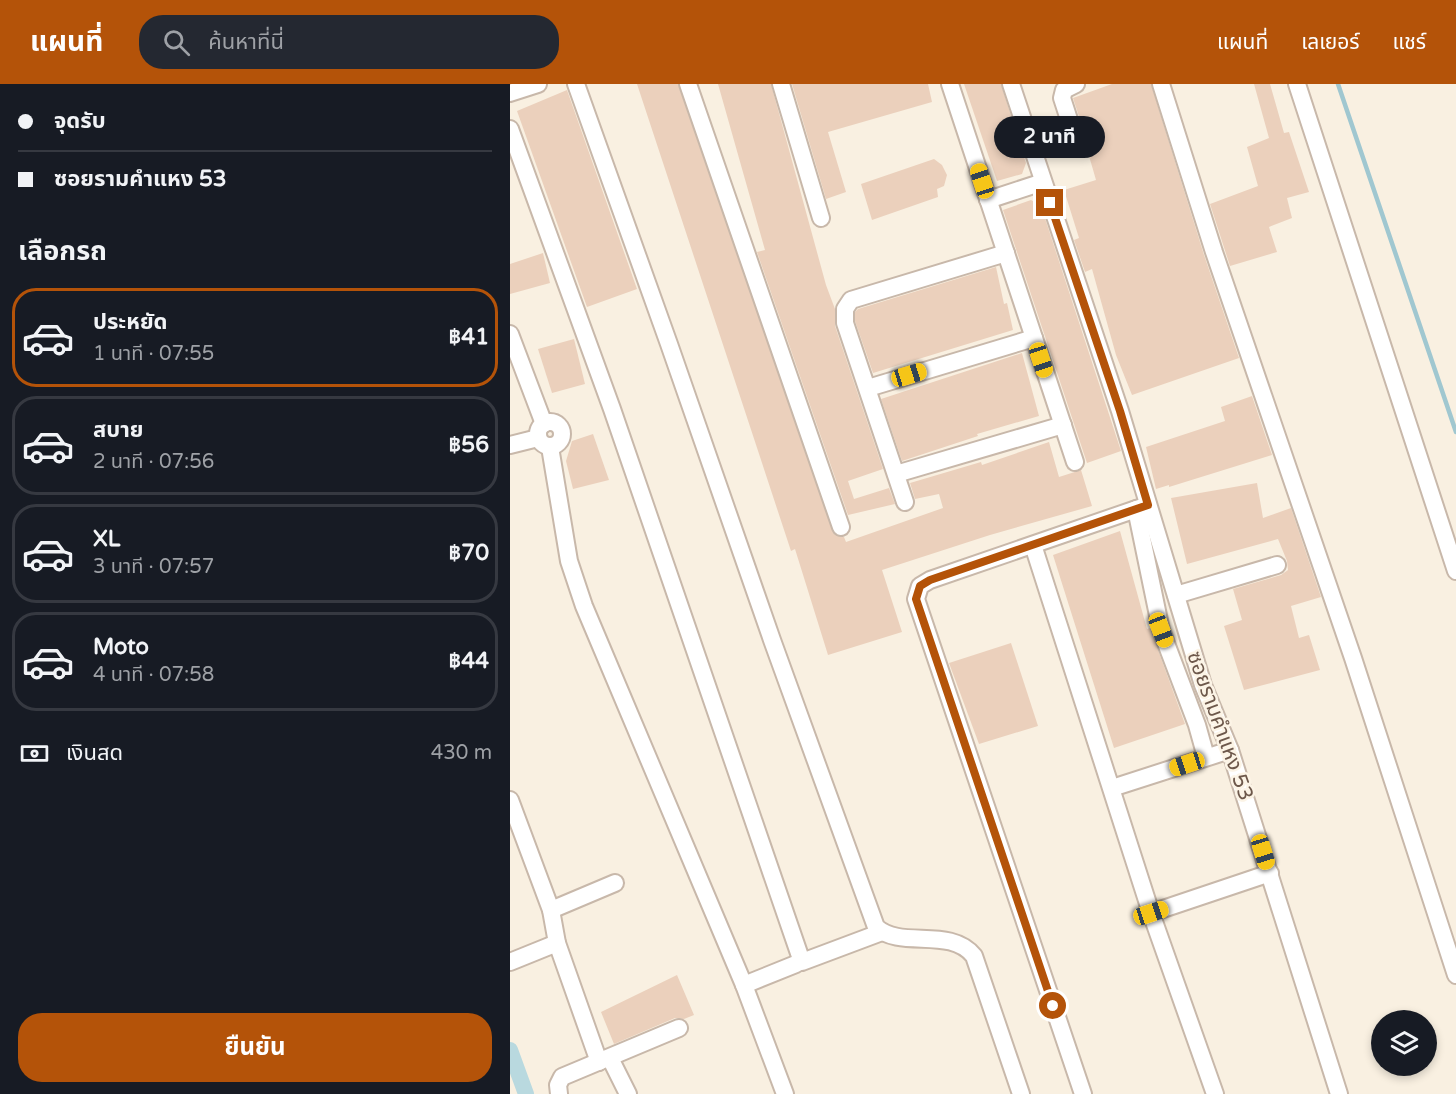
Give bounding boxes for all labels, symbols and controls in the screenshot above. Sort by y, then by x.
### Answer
search box [139,15,559,69]
text: แผนที่ [30,25,103,59]
icon: search [160,26,193,59]
text: ค้นหาที่นี่ [208,29,284,55]
text: แผนที่ [1217,30,1268,55]
text: เลเยอร์ [1301,30,1360,55]
text: แชร์ [1393,30,1426,55]
text: จุดรับ [54,108,106,134]
callout: 2 นาที [994,116,1106,158]
text: 2 นาที [1023,125,1076,149]
car [968,161,996,201]
text: ซอยรามคำแหง 53 [54,166,227,192]
route end [1036,189,1063,216]
text: เลือกรถ [18,235,107,268]
text: ประหยัด [93,309,168,335]
icon: car [21,311,75,365]
text: ฿41 [449,324,489,350]
car [1027,340,1055,380]
text: 1 นาที · 07:55 [93,342,214,366]
car [889,361,929,389]
text: สบาย [93,417,143,443]
icon: car [21,419,75,473]
text: ฿56 [449,432,489,458]
text: 2 นาที · 07:56 [93,450,214,474]
text: XL [93,526,120,552]
icon: car [21,527,75,581]
text: ฿70 [449,540,489,566]
text: 3 นาที · 07:57 [93,555,214,579]
car [1146,610,1176,650]
text: Moto [93,634,149,660]
icon: car [21,635,75,689]
text: ฿44 [449,648,489,674]
street label: ซอยรามคำแหง 53 [1181,648,1259,804]
text: 4 นาที · 07:58 [93,663,214,687]
icon: cash [18,737,51,770]
text: เงินสด [66,740,123,766]
text: 430 m [431,741,492,765]
car [1167,750,1207,778]
car [1249,832,1277,872]
car [1131,899,1171,927]
route start [1039,992,1066,1019]
map controls [1371,1010,1437,1076]
button: layers [1371,1010,1437,1076]
button: ยืนยัน [18,1013,492,1082]

